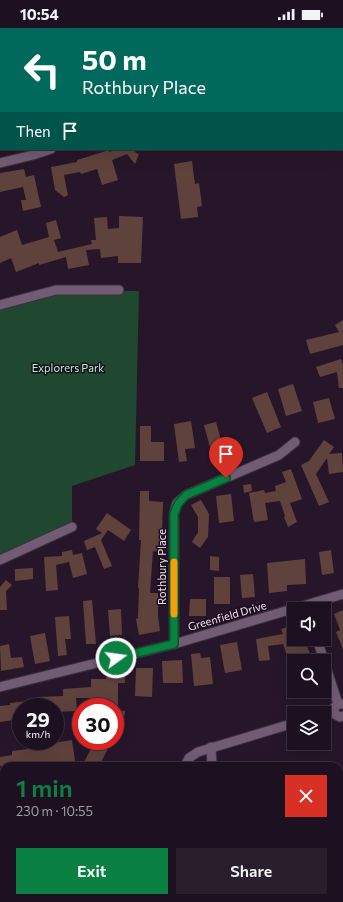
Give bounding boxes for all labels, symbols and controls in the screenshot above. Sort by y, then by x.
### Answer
text: 10:54 [20,5,59,23]
text: 50 m [82,42,147,76]
icon: left [16,44,68,96]
text: Rothbury Place [82,76,206,98]
icon: arrive [59,120,81,142]
text: Then [16,122,51,140]
park label: Explorers Park [32,361,104,374]
pin [209,437,243,478]
icon: arrive [215,443,237,465]
street label: Rothbury Place [155,529,168,605]
street label: Greenfield Drive [186,598,268,633]
map controls [287,602,331,750]
button: sound [287,602,331,646]
position arrow [95,637,137,679]
button: search [287,654,331,698]
speed limit sign: 30 [72,698,124,750]
button: layers [287,706,331,750]
text: 29 [26,707,50,731]
text: km/h [26,728,50,740]
text: 1 min [16,773,73,802]
button: close [285,775,327,817]
text: 230 m · 10:55 [16,803,93,819]
button: Exit [16,848,168,894]
button: Share [176,848,327,894]

